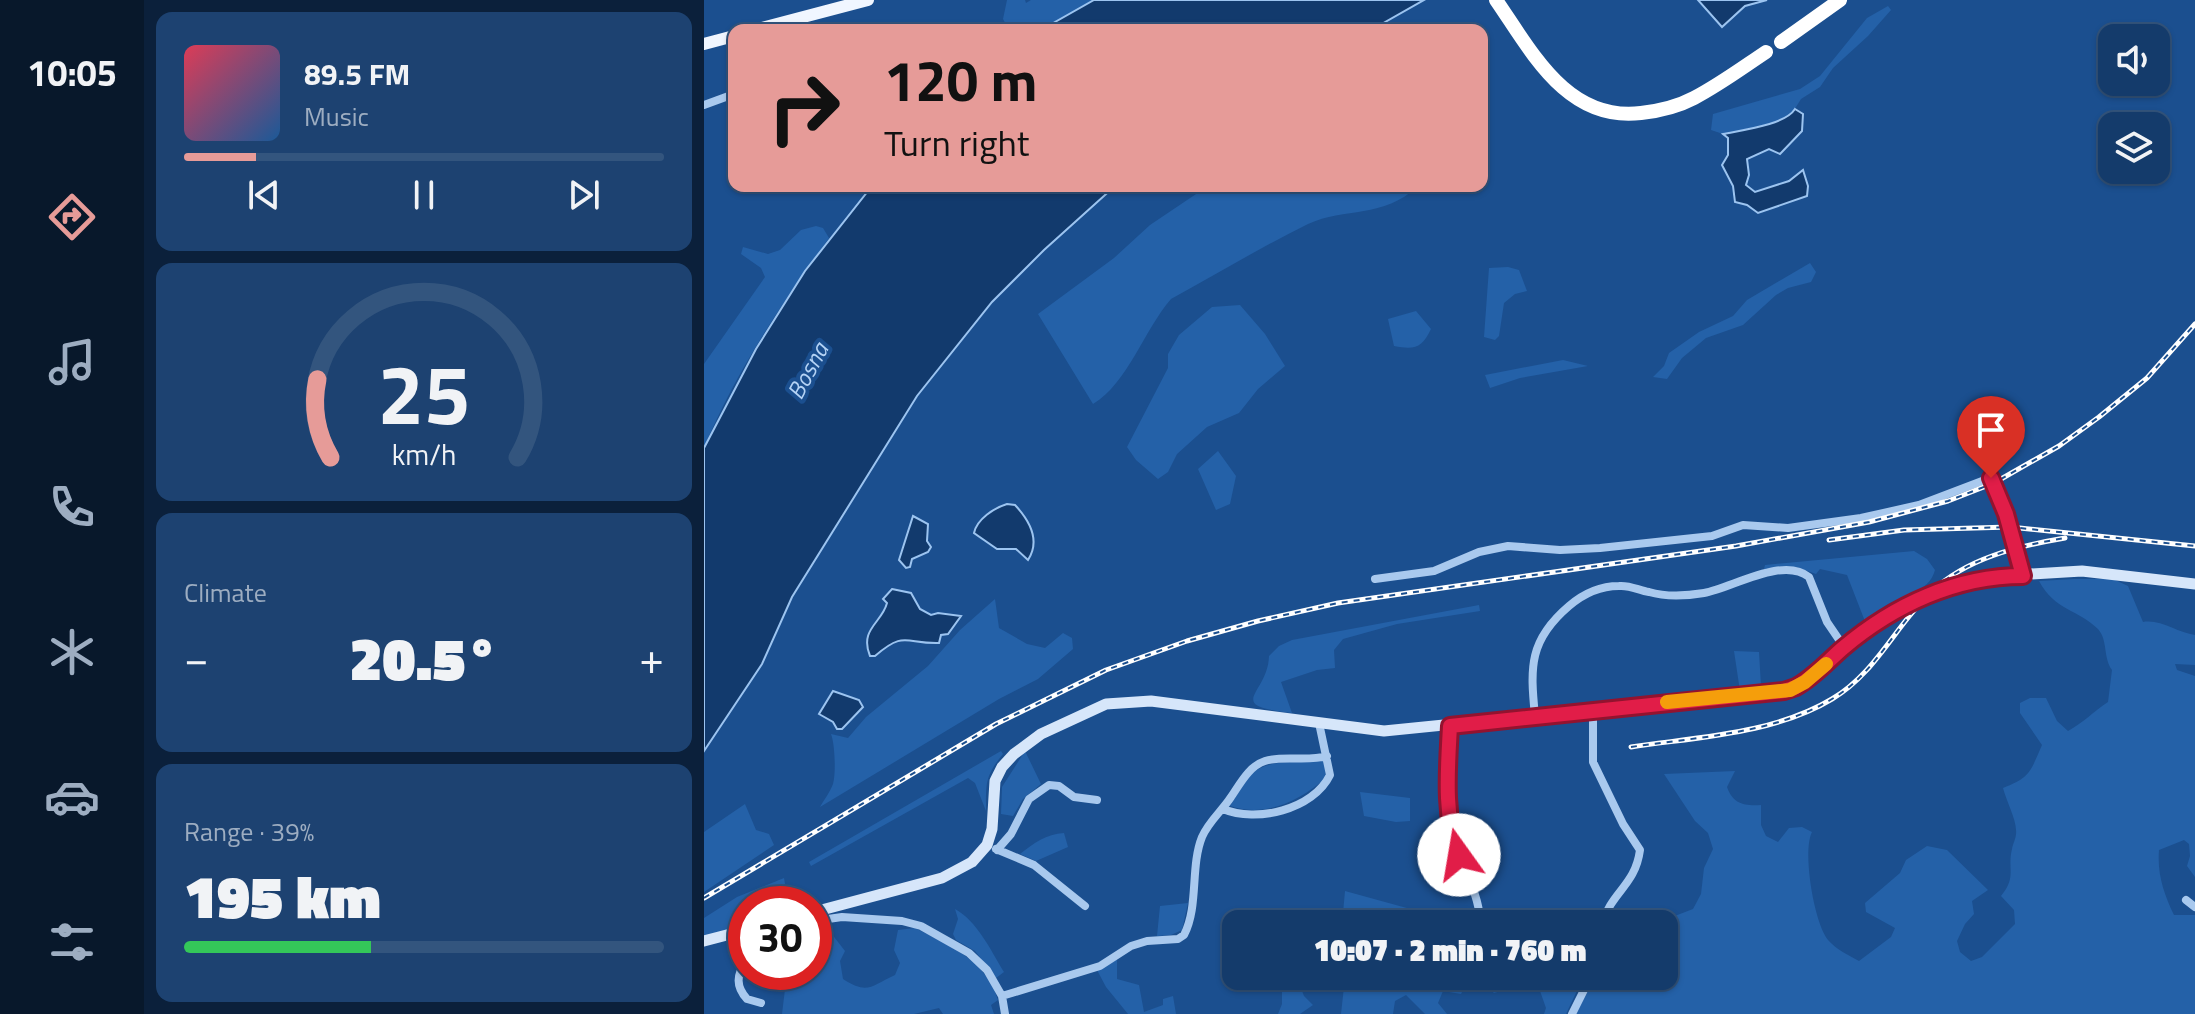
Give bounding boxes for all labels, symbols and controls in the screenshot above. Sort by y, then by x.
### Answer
map controls [2098,24,2170,184]
button: sound [2098,24,2170,96]
text: 120 m [884,38,1037,123]
text: 10:05 [27,45,117,100]
text: 89.5 FM [304,51,410,97]
icon: right [752,56,856,160]
text: Music [304,97,369,136]
button: layers [2098,112,2170,184]
text: Turn right [884,115,1029,170]
icon: previous [242,173,286,217]
icon: pause [402,173,446,217]
icon: next [562,173,606,217]
icon: directions [44,189,100,245]
text: 25 [377,329,471,455]
icon: music [44,334,100,390]
water label: Bosna [777,334,838,405]
pin [1957,396,2025,478]
icon: arrive [1969,408,2013,452]
text: km/h [392,433,456,476]
icon: phone [44,479,100,535]
text: Climate [184,573,267,612]
text: 20.5° [350,612,498,703]
icon: climate [44,624,100,680]
text: − [184,624,209,691]
text: + [639,624,664,691]
icon: car [44,769,100,825]
text: Range · 39% [184,812,314,851]
position arrow [1417,813,1501,897]
text: 195 km [184,850,381,941]
speed limit sign: 30 [728,886,832,990]
icon: filters [44,914,100,970]
text: 10:07 · 2 min · 760 m [1314,927,1586,973]

